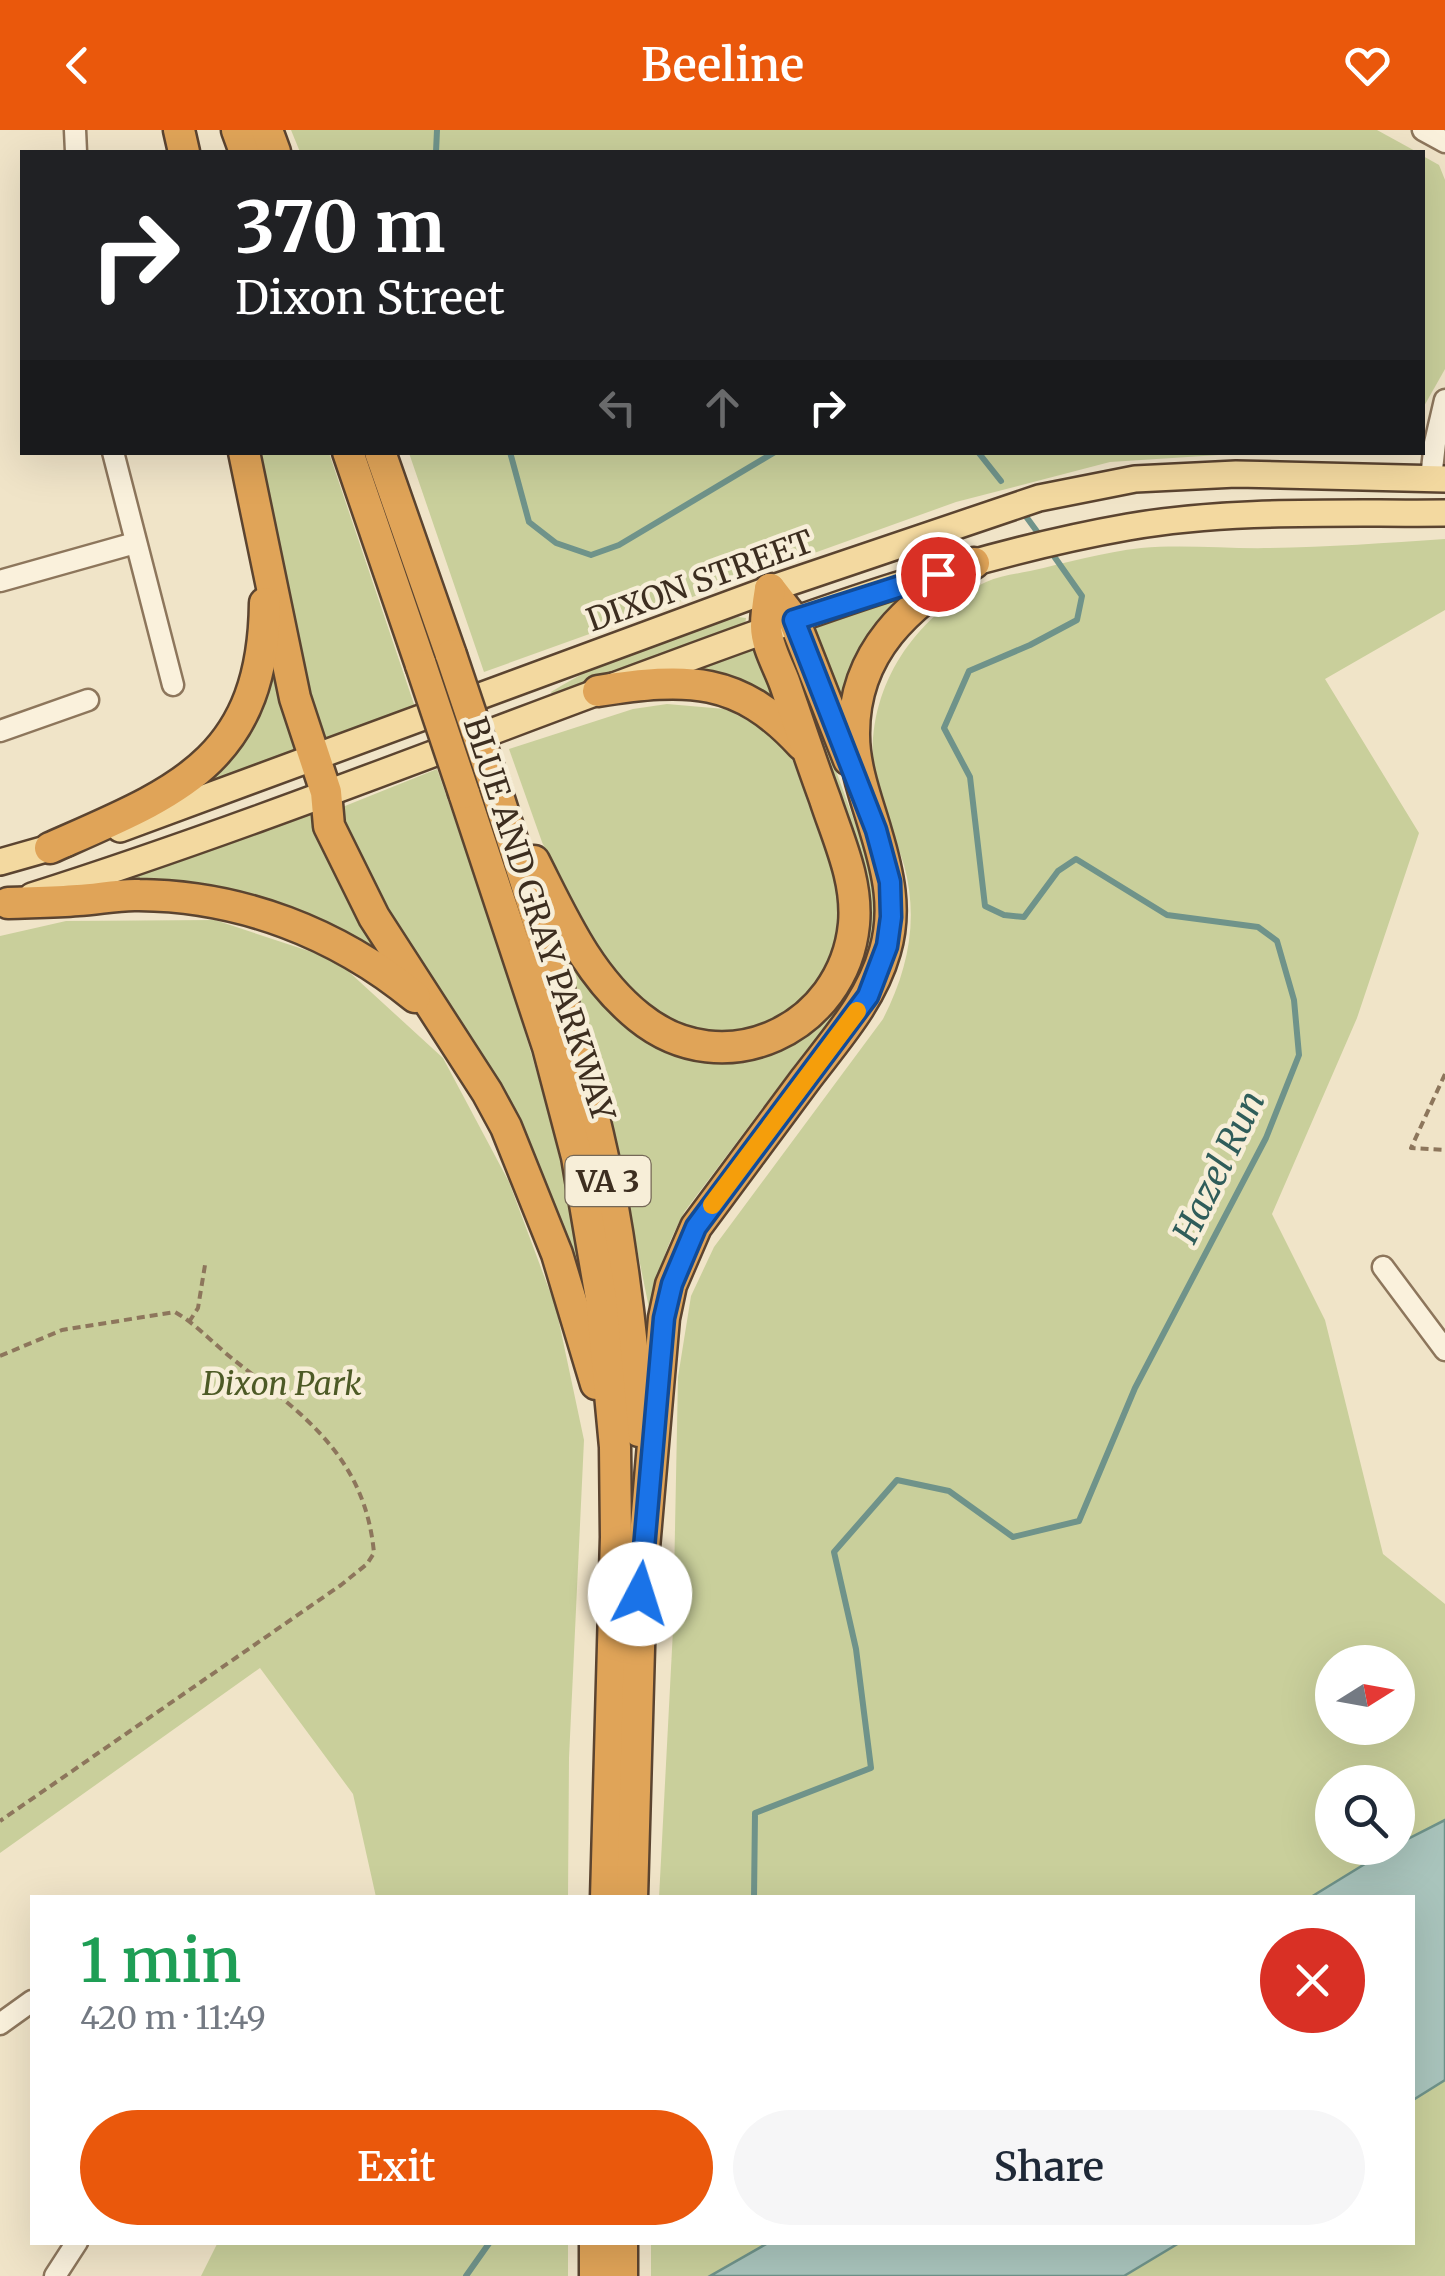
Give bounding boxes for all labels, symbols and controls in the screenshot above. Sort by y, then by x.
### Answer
text: Beeline [641,37,804,93]
icon: back [50,38,105,93]
icon: heart [1340,38,1395,93]
text: 370 m [235,183,445,271]
icon: right [70,190,200,320]
text: Dixon Street [235,270,505,326]
icon: left [590,380,645,435]
icon: ahead [695,380,750,435]
icon: right [800,380,855,435]
street label: DIXON STREET [581,521,819,641]
pin [896,532,981,617]
icon: arrive [911,547,966,602]
street label: BLUE AND GRAY PARKWAY [455,712,624,1127]
water label: Hazel Run [1163,1084,1275,1251]
road number: VA 3 [566,1156,650,1206]
park label: Dixon Park [201,1364,362,1404]
position arrow [588,1542,692,1646]
north arrow [1315,1645,1415,1745]
map controls [1315,1645,1415,1865]
button: search [1315,1765,1415,1865]
text: 1 min [80,1923,241,1998]
button: close [1260,1928,1365,2033]
text: 420 m · 11:49 [80,1998,266,2038]
button: Exit [80,2110,713,2225]
button: Share [733,2110,1365,2225]

